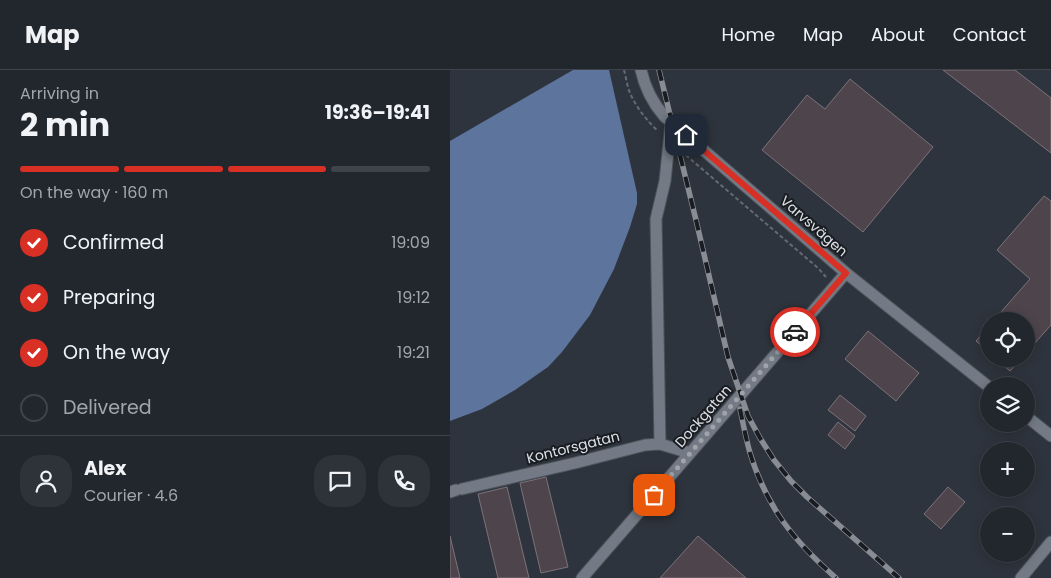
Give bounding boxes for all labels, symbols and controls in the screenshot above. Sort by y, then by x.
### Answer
text: Map [25,18,80,51]
text: Home [721,22,775,47]
text: Map [803,22,843,47]
text: About [871,22,925,47]
text: Contact [953,22,1026,47]
text: Arriving in [20,82,99,105]
text: 19:36–19:41 [325,99,430,126]
text: 2 min [20,102,110,147]
pin [665,114,707,156]
icon: home [672,121,700,149]
text: On the way · 160 m [20,181,168,204]
street label: Varvsvägen [776,191,852,261]
icon: check [20,229,48,257]
text: Confirmed [63,229,164,256]
text: 19:09 [391,231,430,254]
icon: check [20,284,48,312]
text: Preparing [63,284,155,311]
text: 19:12 [397,286,430,309]
courier [770,307,820,357]
map controls [980,312,1035,562]
button: locate [980,312,1035,367]
icon: car [781,318,809,346]
icon: check [20,339,48,367]
text: On the way [63,339,170,366]
text: 19:21 [397,341,430,364]
button: layers [980,377,1035,432]
street label: Dockgatan [670,380,736,452]
text: Delivered [63,394,152,421]
street label: Kontorsgatan [524,426,622,468]
button: + [980,442,1035,497]
button: person [20,455,72,507]
text: Alex [84,455,126,482]
button: chat [314,455,366,507]
button: phone [378,455,430,507]
pin [633,474,675,516]
icon: bag [640,481,668,509]
text: Courier · 4.6 [84,484,178,507]
button: − [980,507,1035,562]

